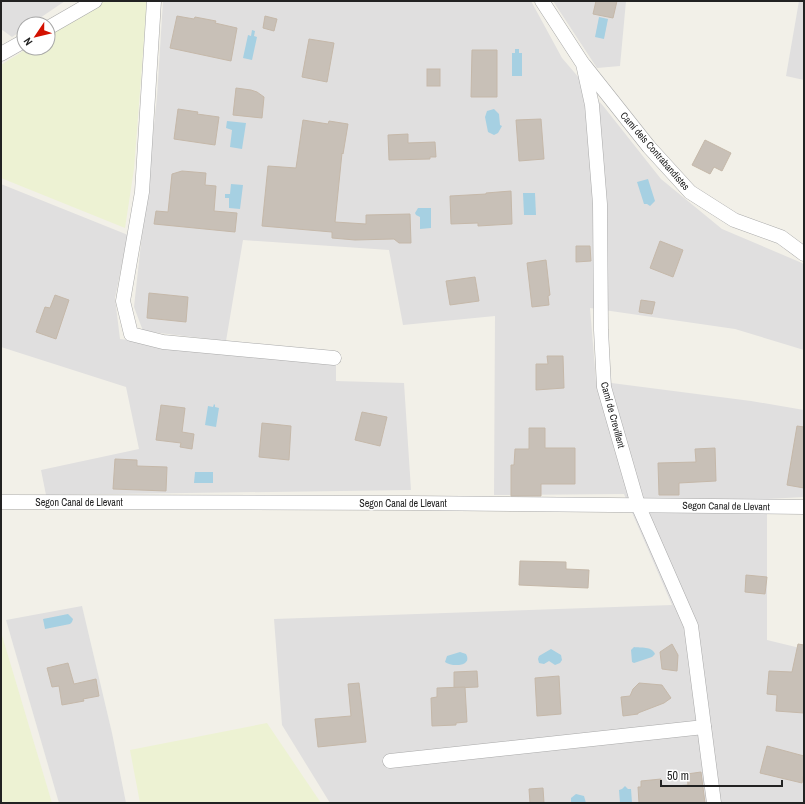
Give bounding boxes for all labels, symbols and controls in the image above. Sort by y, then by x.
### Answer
north arrow [16,16,56,56]
text: N [20,35,35,48]
street label: Camí dels Contrabandistes [617,109,693,193]
street label: Camí de Crevillent [598,381,628,450]
street label: Segon Canal de Llevant [35,496,123,509]
street label: Segon Canal de Llevant [359,497,447,510]
street label: Segon Canal de Llevant [682,499,771,513]
scale bar [661,762,782,788]
text: 50 m [667,768,689,784]

